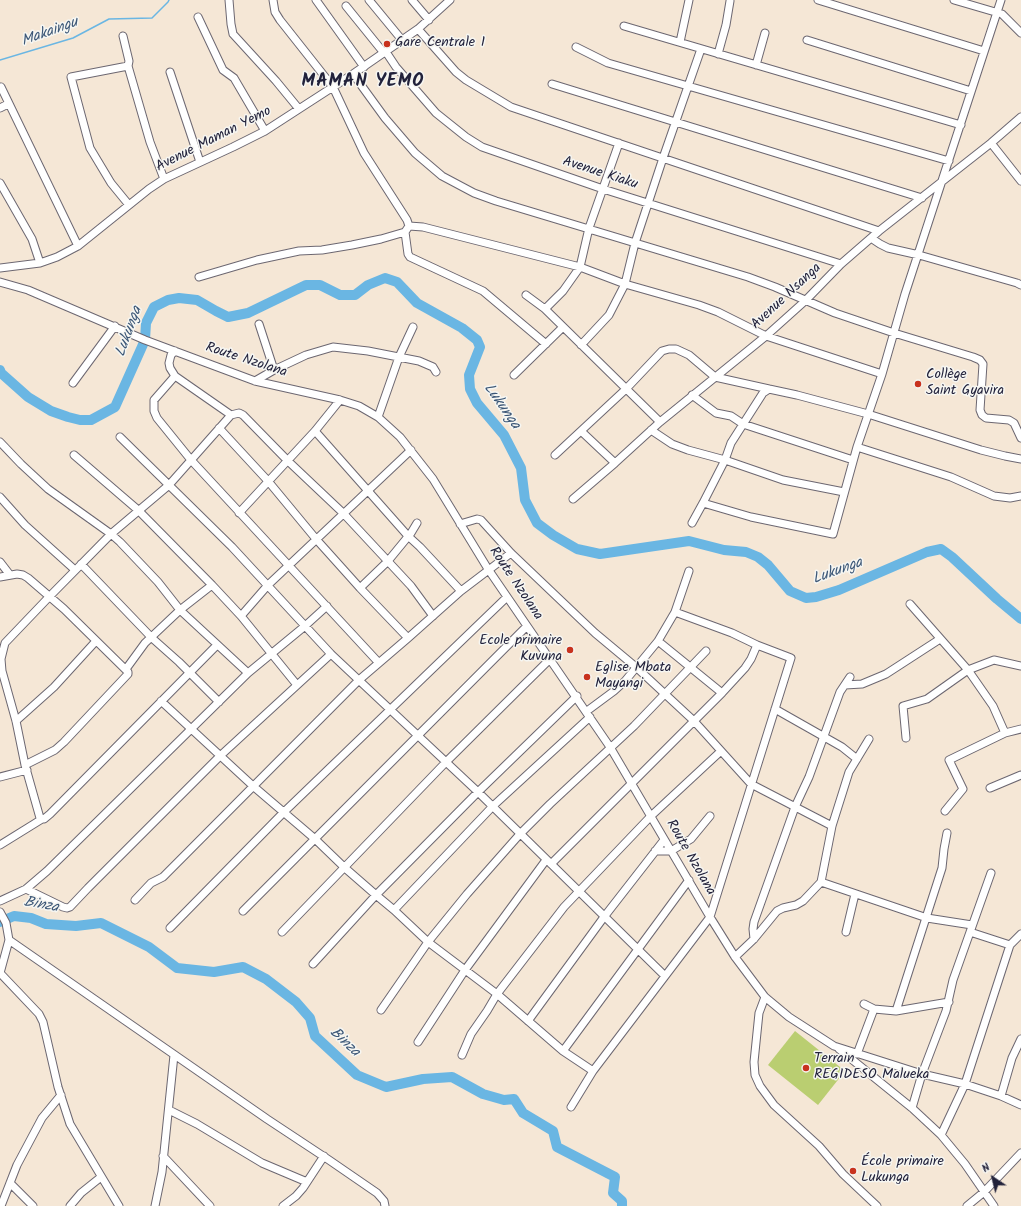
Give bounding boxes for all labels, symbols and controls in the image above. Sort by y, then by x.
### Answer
water label: Makaingu [19,14,81,52]
place label: Gare Centrale 1 [395,36,485,52]
marker: Gare Centrale 1 [382,39,392,49]
district label: MAMAN YEMO [302,72,424,94]
street label: Avenue Maman Yemo [154,104,274,176]
street label: Avenue Kiaku [560,154,640,194]
street label: Avenue Nsanga [749,260,825,334]
water label: Lukunga [113,305,147,359]
street label: Route Nzolana [203,340,289,382]
place label: Collège Saint Gyavira [926,368,1004,400]
marker: Collège Saint Gyavira [913,379,923,389]
water label: Lukunga [479,381,523,433]
street label: Route Nzolana [484,544,546,624]
water label: Lukunga [811,555,865,589]
place label: Ecole primaire Kuvuna [479,634,562,666]
marker: Ecole primaire Kuvuna [565,645,575,655]
place label: Eglise Mbata Mayangi [595,661,671,694]
marker: Eglise Mbata Mayangi [582,672,592,682]
street label: Route Nzolana [662,817,718,899]
water label: Binza [22,894,60,918]
water label: Binza [325,1025,363,1061]
place label: Terrain REGIDESO Malueka [814,1052,929,1084]
marker: Terrain REGIDESO Malueka [801,1063,811,1073]
place label: École primaire Lukunga [861,1155,944,1188]
north arrow [973,1158,1013,1198]
text: N [978,1159,994,1178]
marker: École primaire Lukunga [848,1166,858,1176]

